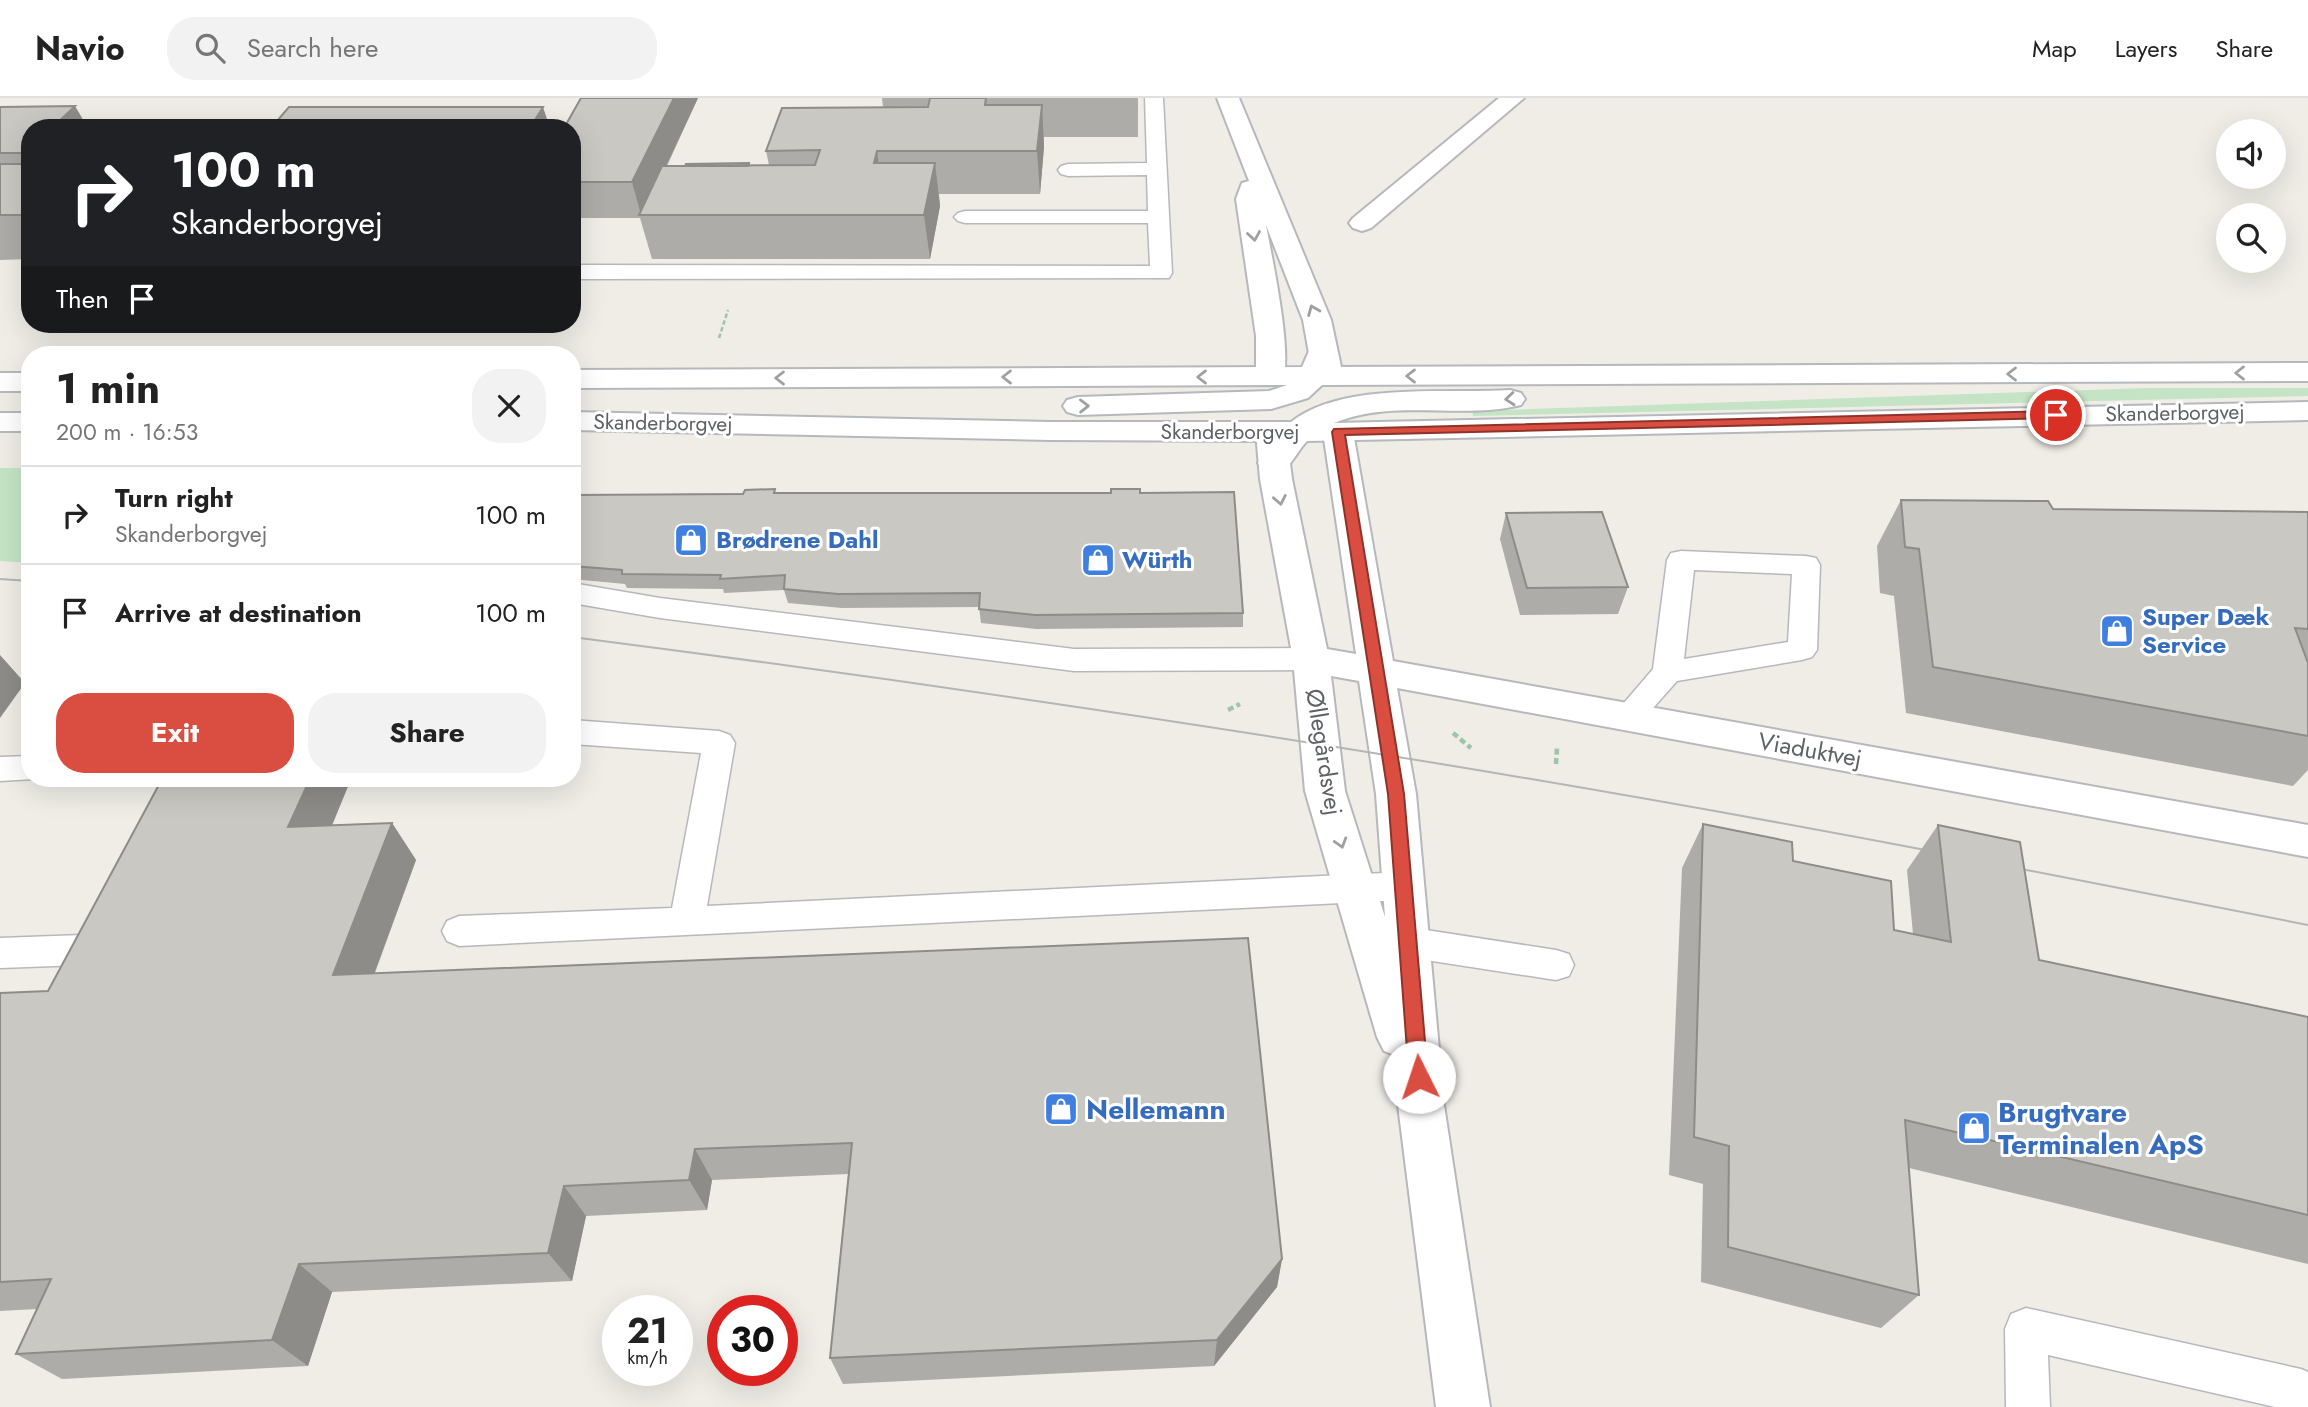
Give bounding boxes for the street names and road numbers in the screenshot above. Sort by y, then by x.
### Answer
street label: Skanderborgvej [2105,397,2245,429]
street label: Skanderborgvej [593,407,733,439]
street label: Skanderborgvej [1160,417,1300,447]
street label: Øllegårdsvej [1297,686,1352,818]
street label: Viaduktvej [1755,723,1865,776]

